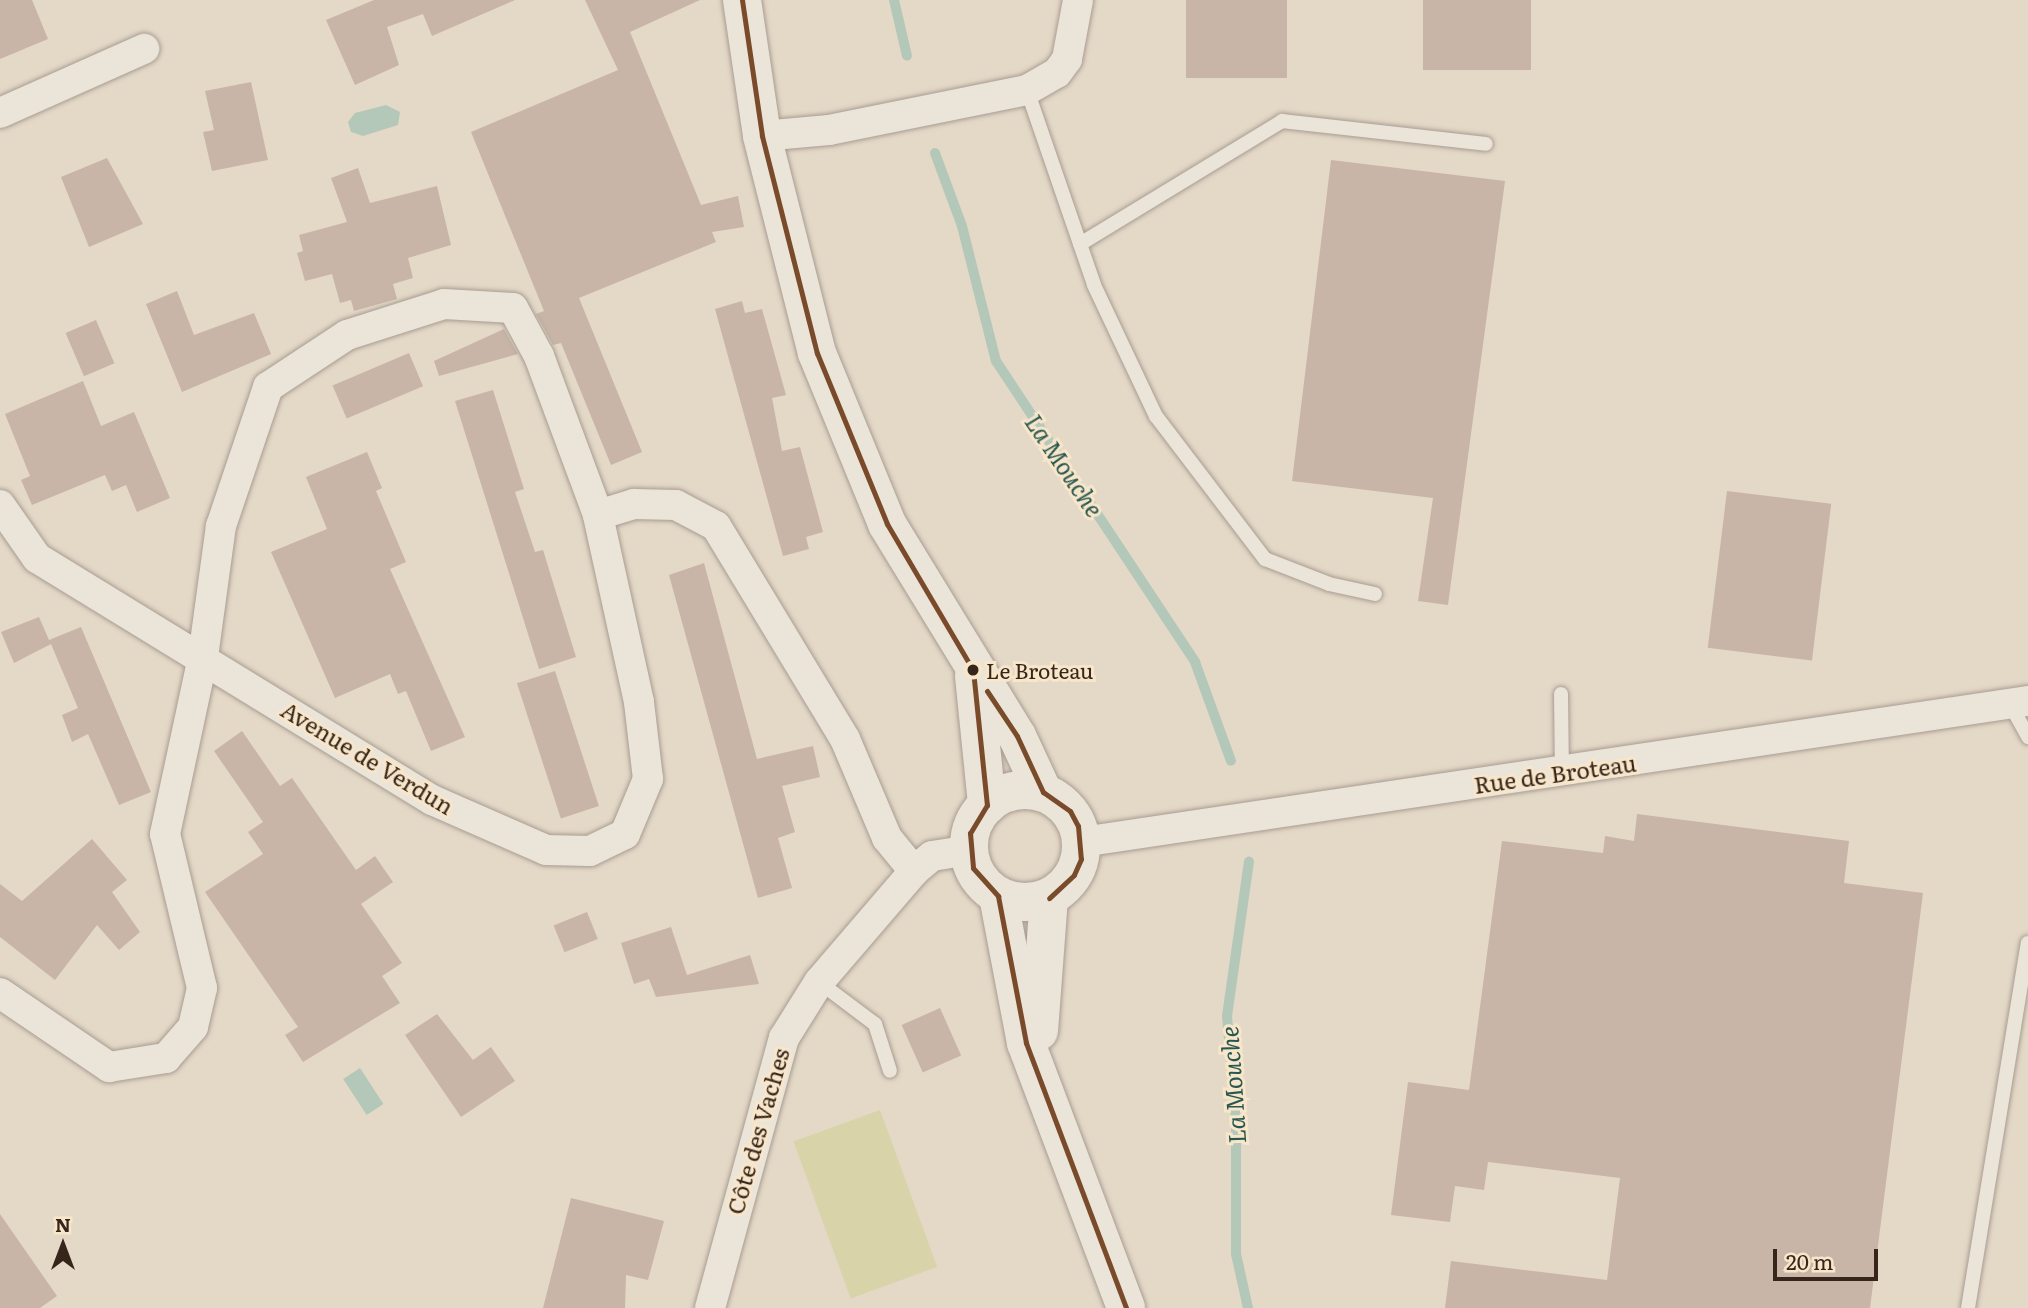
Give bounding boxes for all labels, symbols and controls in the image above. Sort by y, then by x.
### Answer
water label: La Mouche [1020,408,1110,522]
place label: Le Broteau [986,657,1093,683]
marker: Le Broteau [966,663,980,677]
street label: Avenue de Verdun [277,695,459,819]
street label: Rue de Broteau [1472,748,1638,798]
water label: La Mouche [1214,1025,1250,1145]
street label: Côte des Vaches [720,1045,794,1217]
north arrow [28,1210,98,1280]
text: N [55,1210,71,1238]
scale bar [1776,1234,1881,1278]
text: 20 m [1786,1245,1833,1276]

